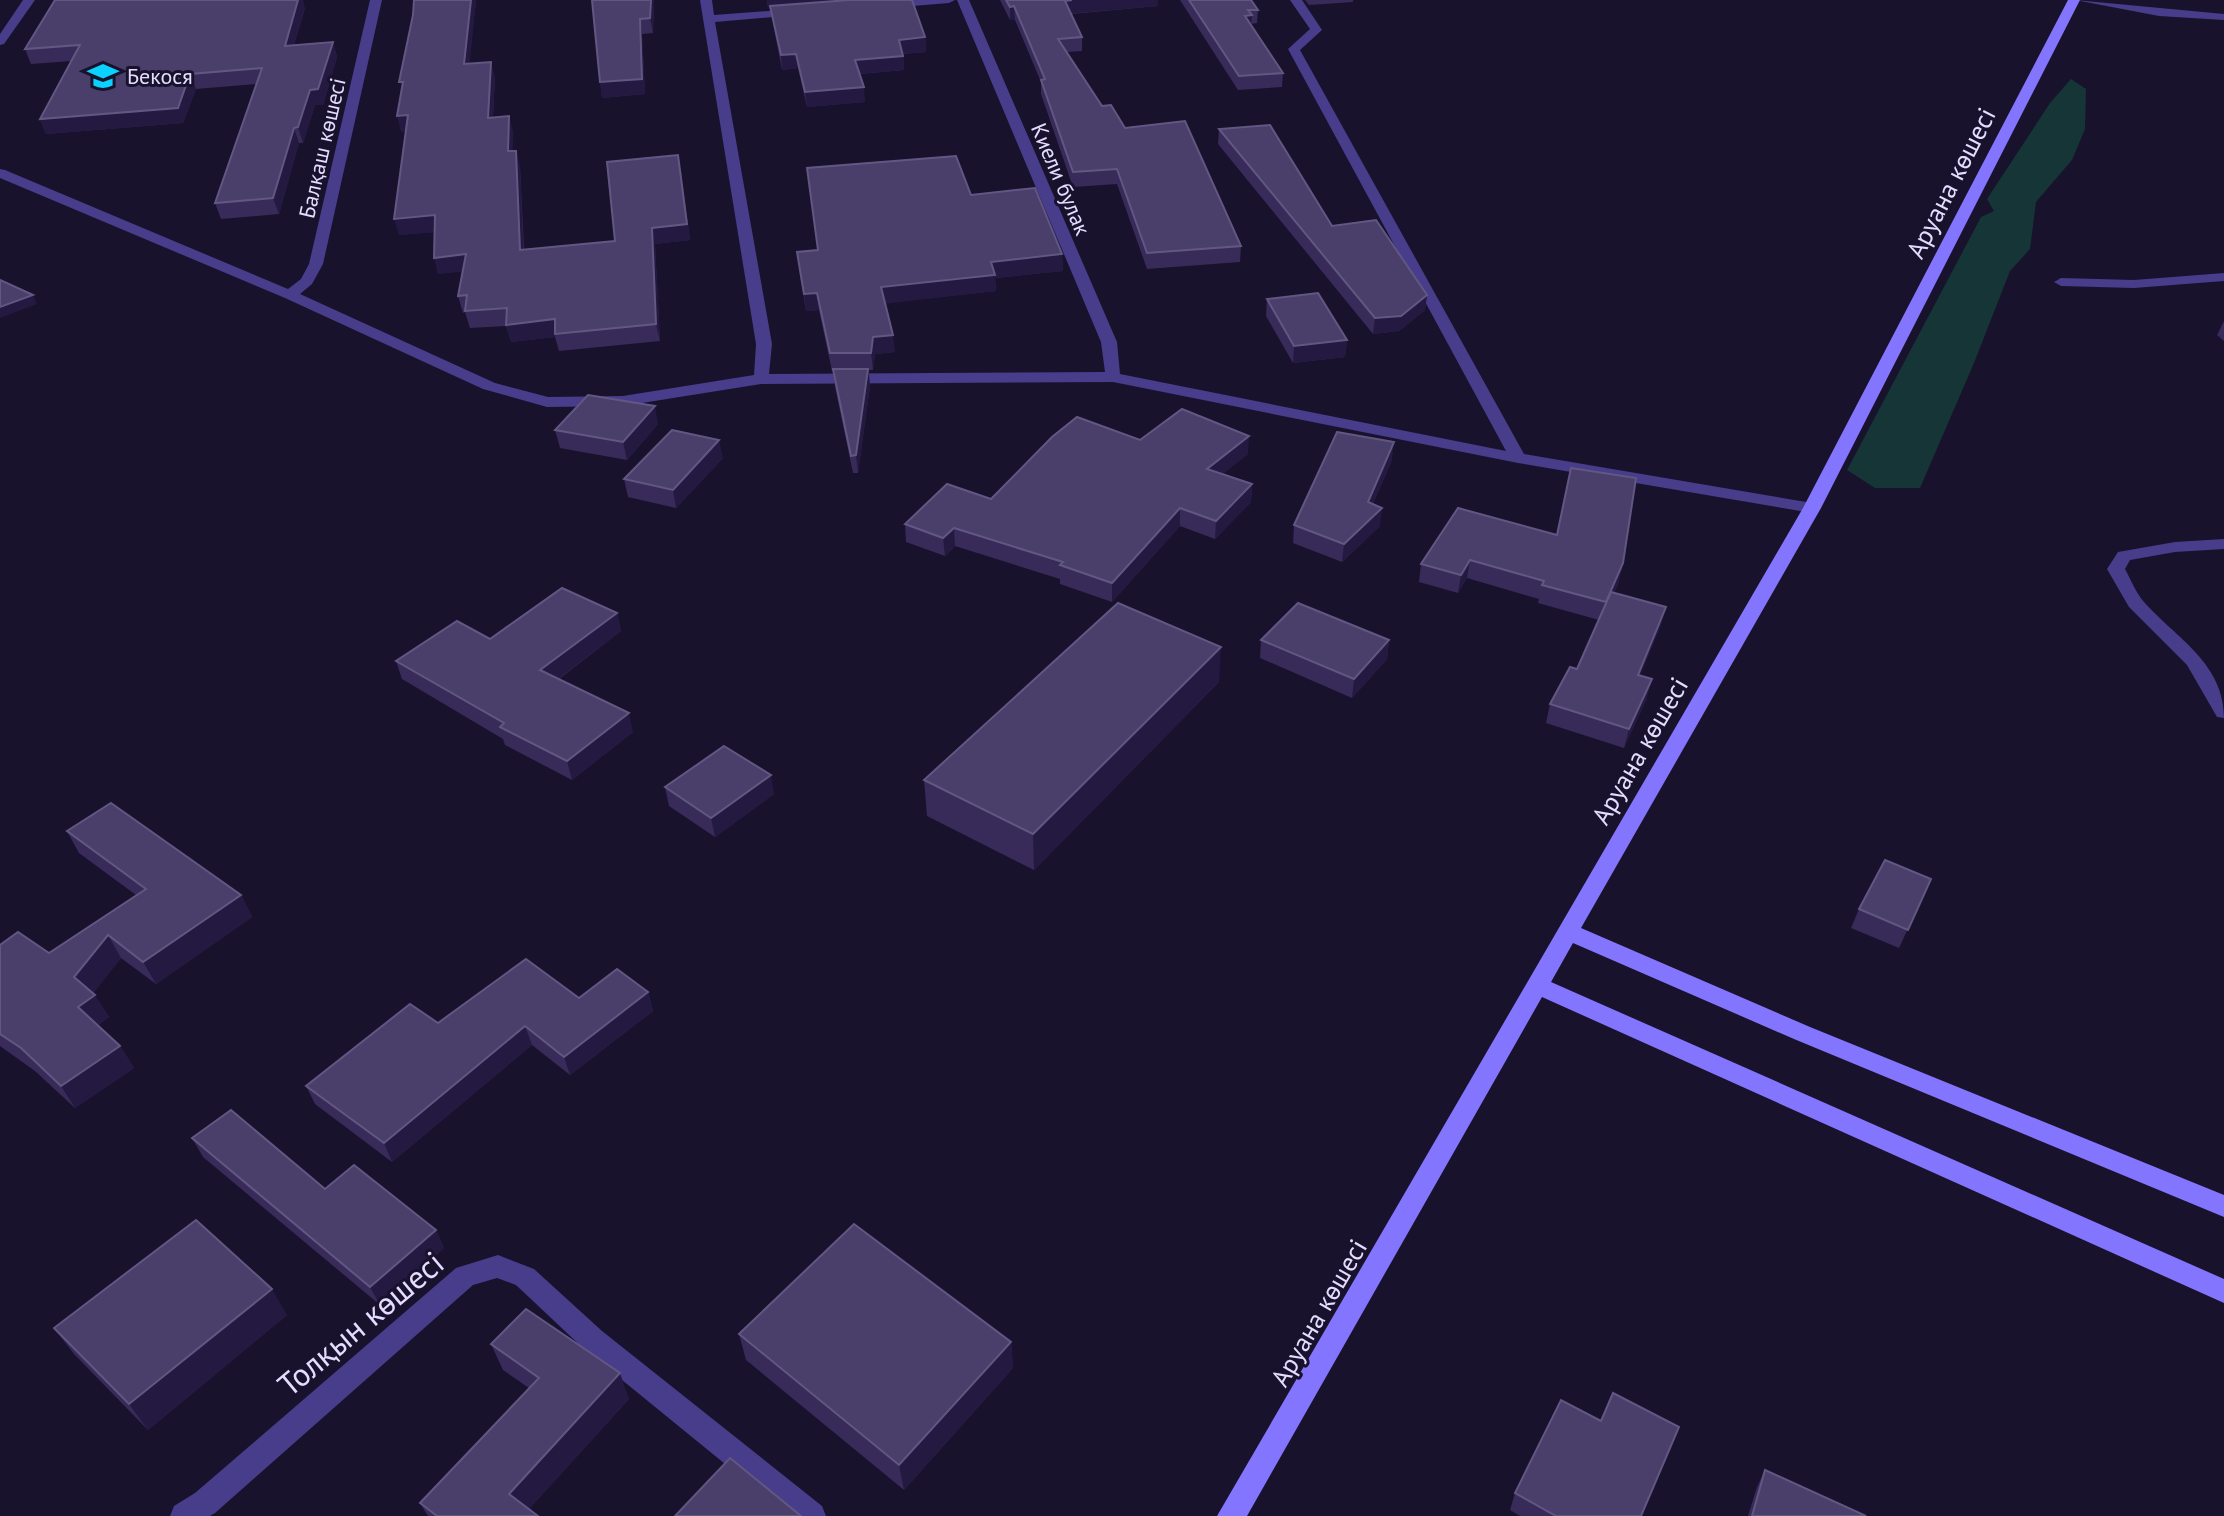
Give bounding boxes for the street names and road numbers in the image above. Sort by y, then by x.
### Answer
street label: Балқаш көшесі [292,75,352,221]
street label: Аруана көшесі [1898,102,2003,264]
street label: Киели булак [1025,119,1097,240]
street label: Аруана көшесі [1584,671,1695,830]
street label: Аруана көшесі [1263,1233,1374,1392]
street label: Толқын көшесі [269,1241,452,1405]

